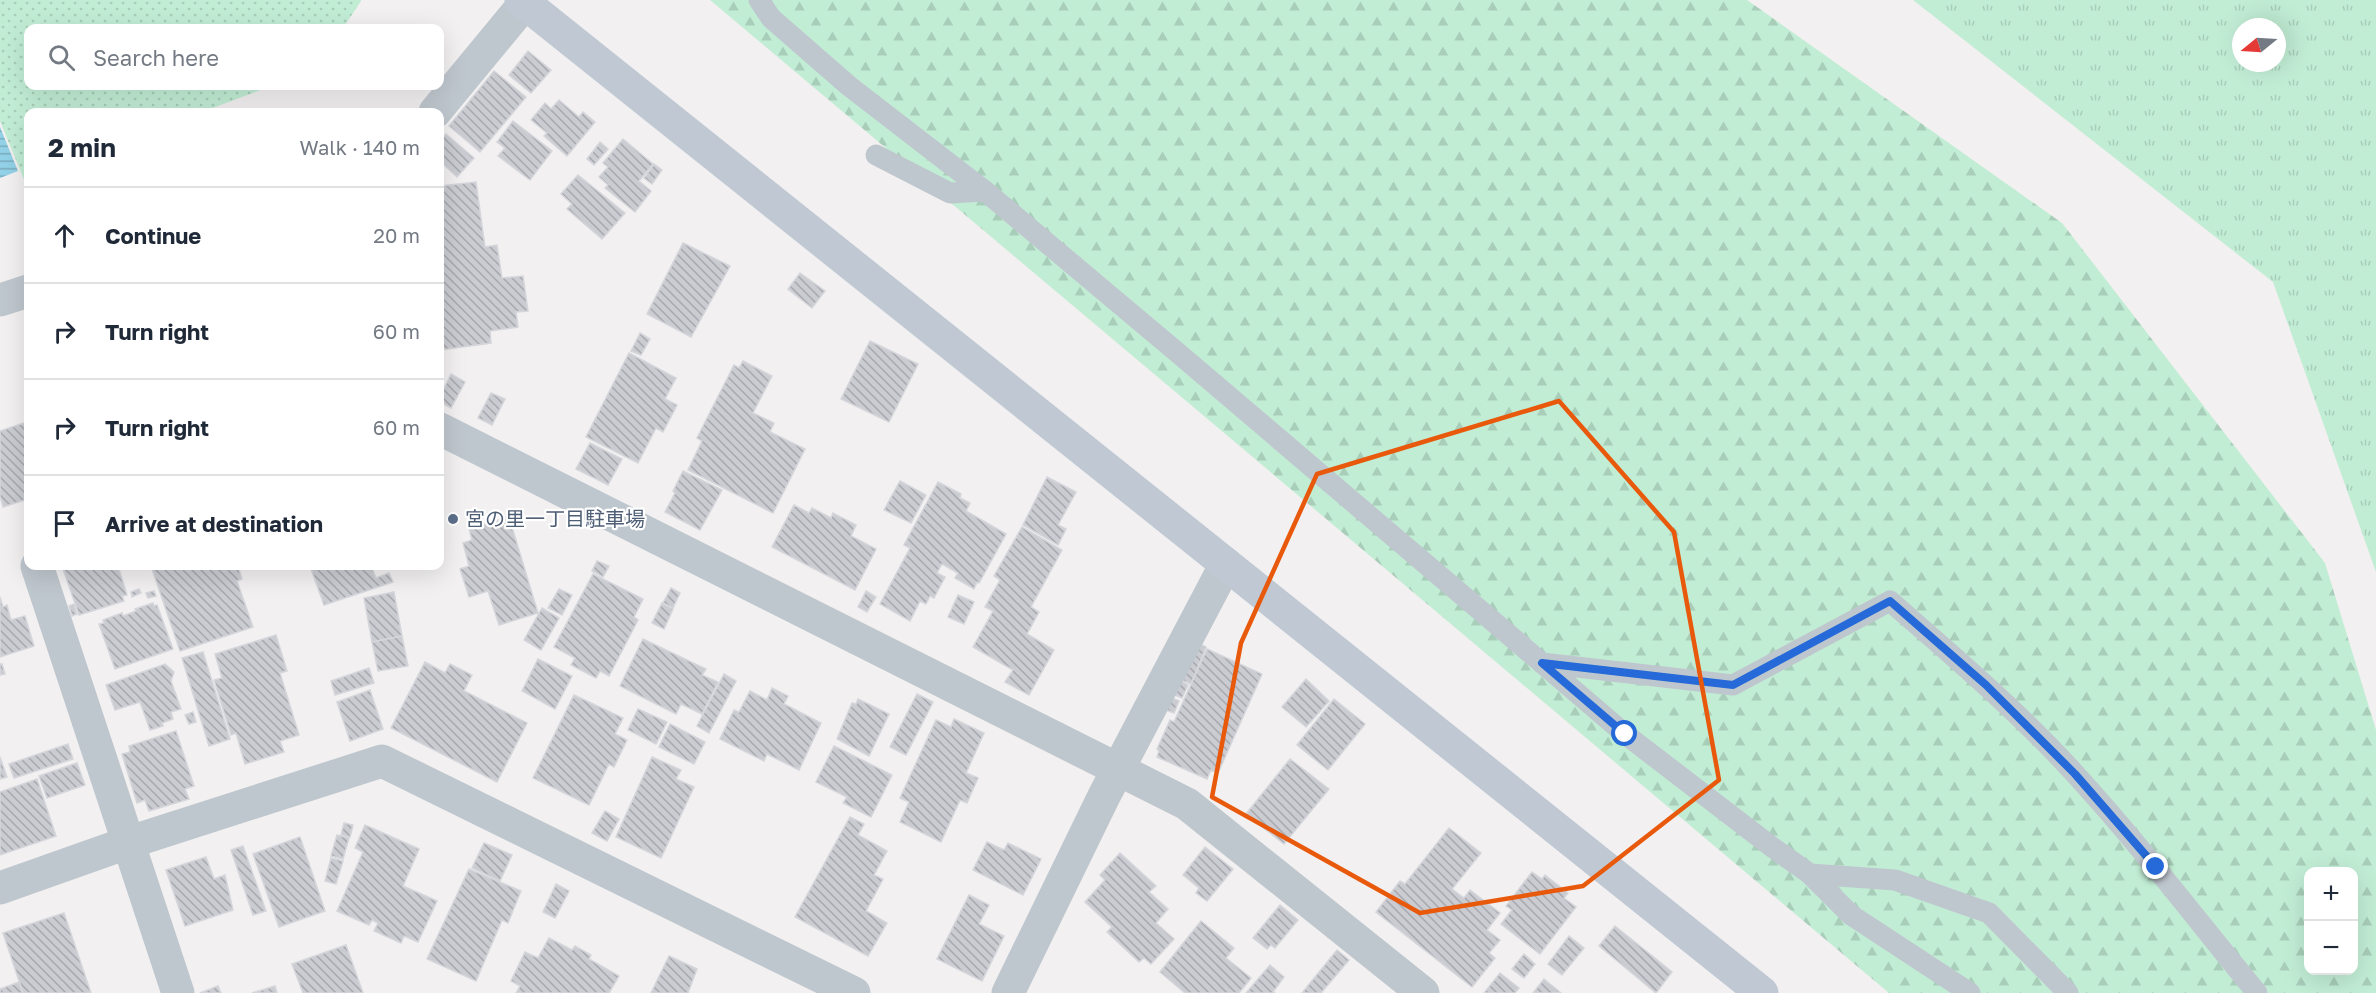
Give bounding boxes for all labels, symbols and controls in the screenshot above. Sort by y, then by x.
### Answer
north arrow [2232,18,2286,72]
search box [24,24,444,90]
icon: search [45,41,78,74]
text: Search here [93,44,219,71]
text: 2 min [48,132,116,163]
text: Walk · 140 m [300,135,420,159]
icon: ahead [48,219,81,252]
text: Continue [105,222,201,249]
text: 20 m [373,223,420,247]
icon: right [48,315,81,348]
text: Turn right [105,318,209,345]
text: 60 m [373,319,420,343]
icon: right [48,411,81,444]
text: Turn right [105,414,209,441]
text: 60 m [373,415,420,439]
place label: 宮の里一丁目駐車場 [465,506,645,530]
icon: arrive [48,507,81,540]
text: Arrive at destination [105,510,323,537]
marker: 宮の里一丁目駐車場 [446,512,460,526]
route start [1611,720,1637,746]
route end [2142,853,2168,879]
map controls [2304,867,2358,975]
button: + [2304,867,2358,921]
button: − [2304,921,2358,975]

